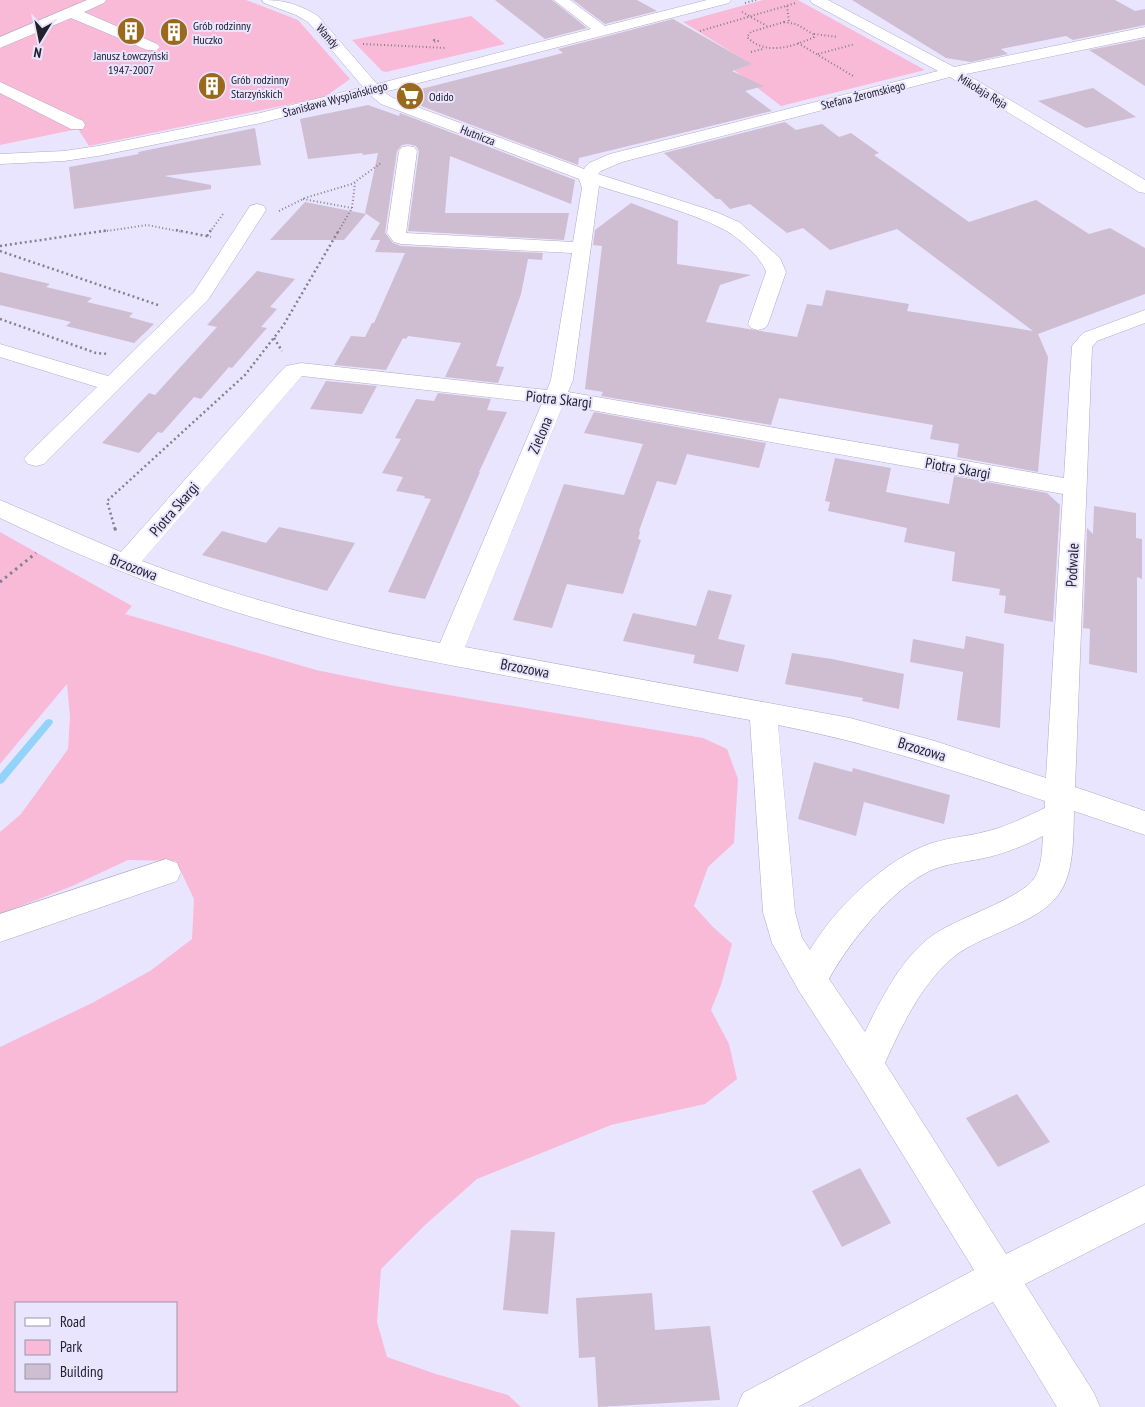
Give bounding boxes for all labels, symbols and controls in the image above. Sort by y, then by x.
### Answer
north arrow [15,15,65,65]
building icon: Janusz Łowczyński 1947-2007 [116,16,146,46]
building icon: Grób rodzinny Huczko [159,17,189,47]
place label: Grób rodzinny Huczko [193,18,251,47]
street label: Wandy [313,21,343,52]
text: N [32,43,43,62]
place label: Janusz Łowczyński 1947-2007 [93,48,168,77]
street label: Mikołaja Reja [956,70,1011,112]
building icon: Grób rodzinny Starzyńskich [197,71,227,101]
place label: Grób rodzinny Starzyńskich [231,72,289,101]
street label: Stefana Żeromskiego [819,77,907,113]
street label: Stanisława Wyspiańskiego [281,78,389,120]
supermarket icon: Odido [395,81,425,111]
place label: Odido [429,89,454,104]
street label: Hutnicza [458,122,498,149]
street label: Piotra Skargi [525,386,593,412]
street label: Zielona [524,414,556,456]
street label: Piotra Skargi [924,453,992,483]
street label: Piotra Skargi [145,478,203,540]
street label: Podwale [1061,543,1083,587]
street label: Brzozowa [108,549,160,585]
street label: Brzozowa [499,654,551,682]
street label: Brzozowa [896,733,948,765]
legend [15,1302,178,1392]
text: Road [60,1312,86,1331]
text: Park [60,1337,82,1356]
text: Building [60,1362,103,1381]

